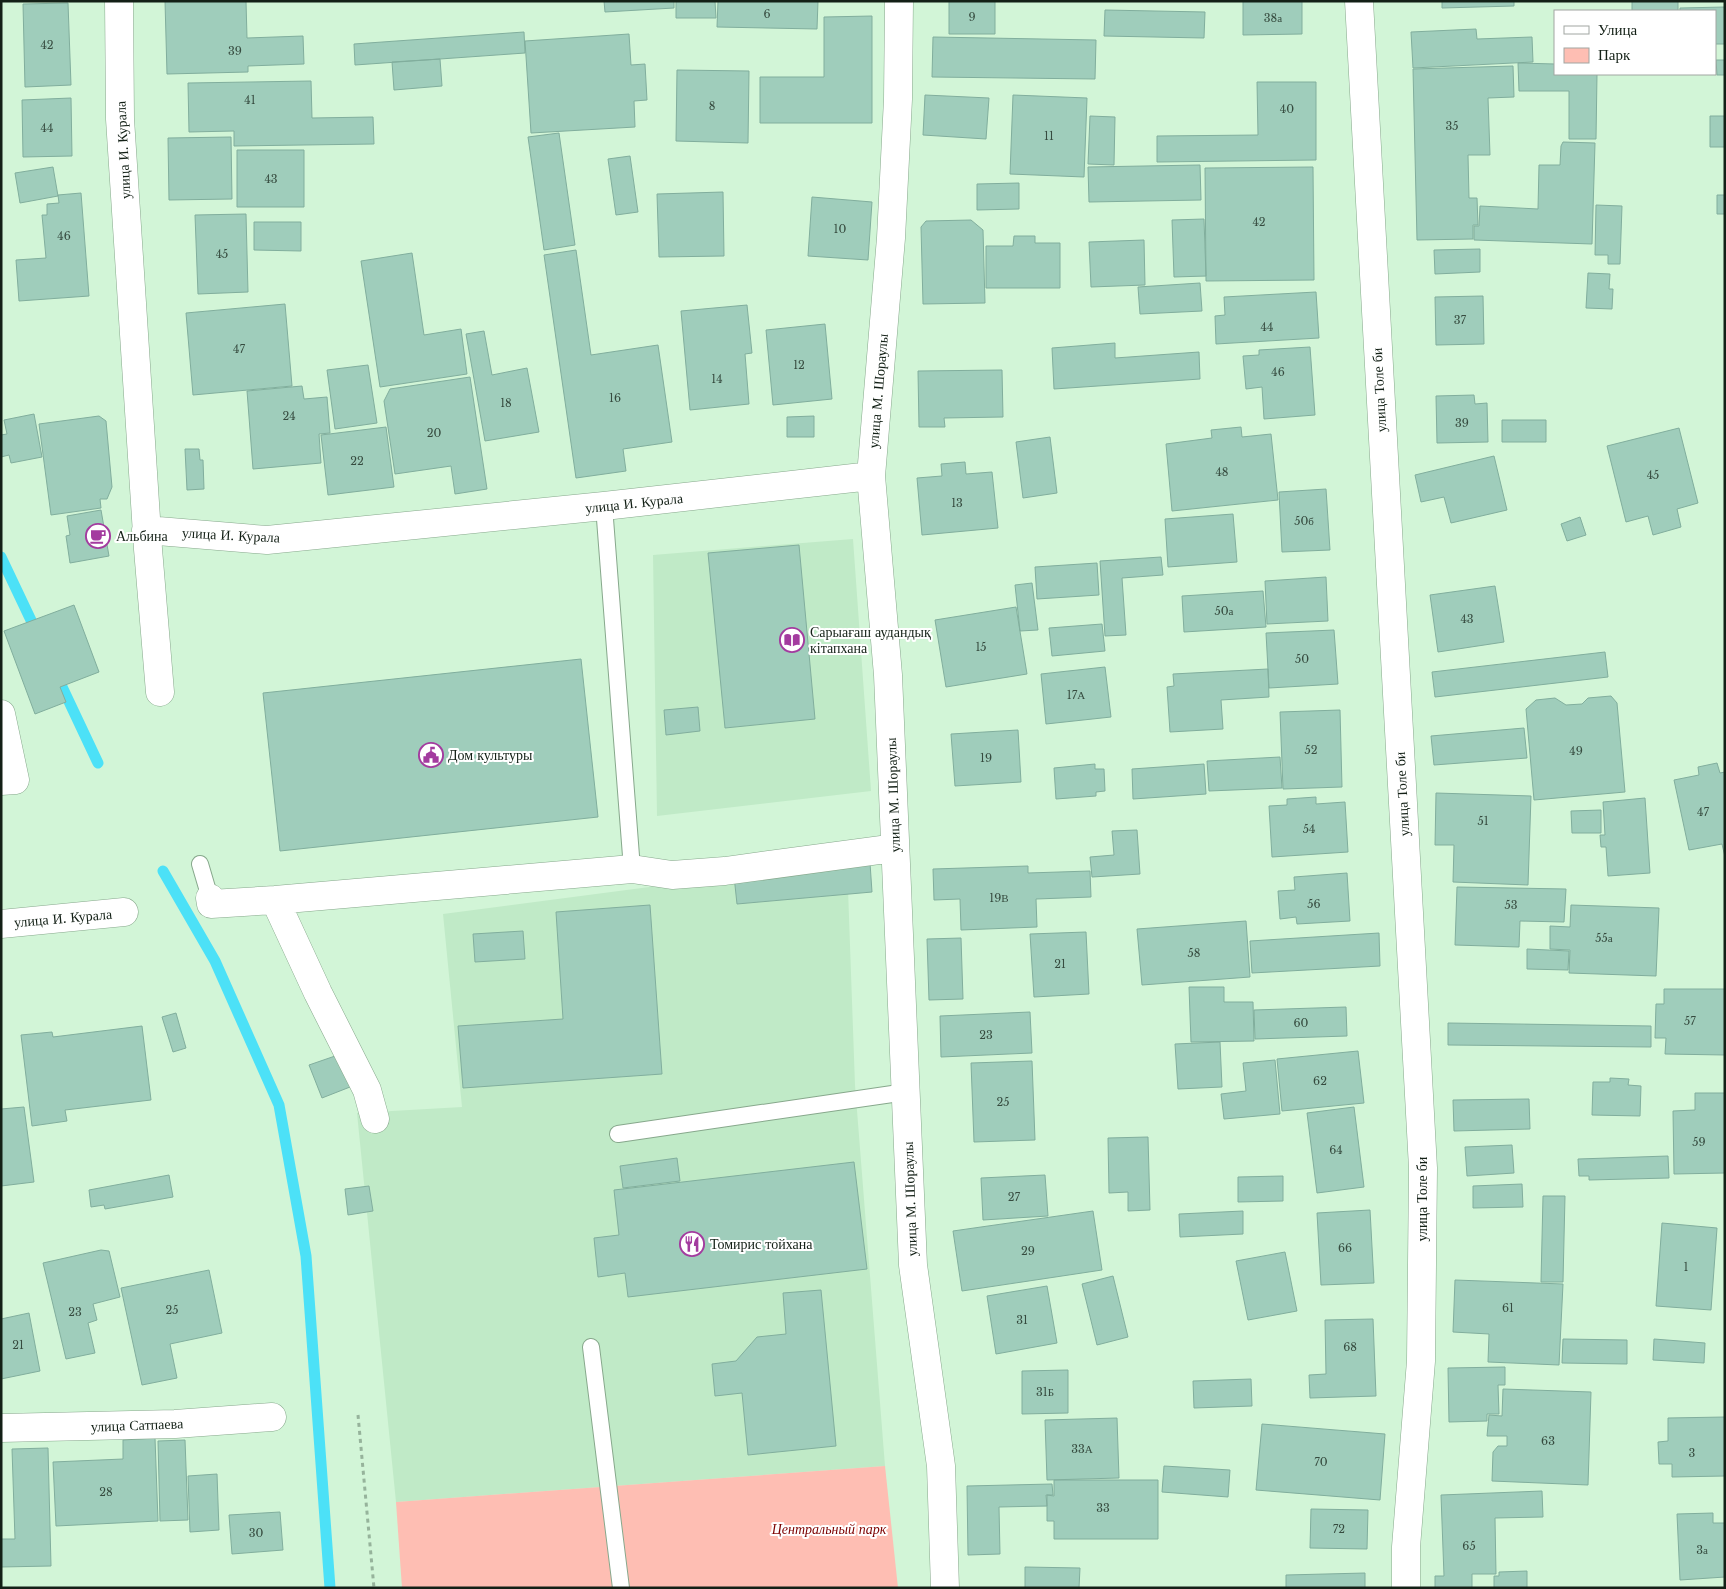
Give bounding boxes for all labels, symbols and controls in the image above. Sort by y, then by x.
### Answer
house number: 6 [763,7,771,21]
house number: 9 [968,10,976,24]
legend [1554,10,1716,75]
house number: 38а [1264,11,1282,25]
text: Улица [1598,20,1637,39]
house number: 42 [40,38,54,52]
house number: 39 [228,44,242,58]
text: Парк [1598,45,1631,64]
house number: 41 [244,93,256,107]
house number: 8 [709,99,715,113]
street label: улица И. Курала [111,100,135,200]
house number: 40 [1280,102,1294,116]
house number: 35 [1445,119,1459,133]
house number: 44 [41,121,53,135]
house number: 11 [1044,129,1054,143]
house number: 43 [264,172,278,186]
house number: 42 [1252,215,1266,229]
house number: 10 [834,222,847,236]
house number: 46 [57,229,71,243]
house number: 45 [216,247,228,261]
house number: 37 [1454,313,1467,327]
house number: 44 [1261,320,1273,334]
street label: улица М. Шораулы [864,332,892,449]
house number: 47 [233,342,245,356]
street label: улица Толе би [1368,347,1390,433]
house number: 12 [793,358,805,372]
house number: 46 [1271,365,1285,379]
house number: 14 [711,372,723,386]
house number: 16 [609,391,621,405]
house number: 18 [500,396,512,410]
house number: 24 [282,409,296,423]
house number: 39 [1455,416,1469,430]
house number: 20 [427,426,441,440]
house number: 22 [350,454,364,468]
house number: 48 [1215,465,1229,479]
house number: 45 [1647,468,1659,482]
street label: улица И. Курала [584,489,685,517]
house number: 13 [951,496,963,510]
house number: 50б [1294,514,1314,528]
cafe icon: Альбина [85,523,111,549]
street label: улица И. Курала [181,523,281,547]
place label: Альбина [116,527,169,545]
house number: 50а [1215,604,1234,618]
house number: 43 [1460,612,1474,626]
place label: Сарыағаш аудандық кітапхана [810,623,931,657]
library icon: Сарыағаш аудандық кітапхана [779,627,805,653]
house number: 15 [975,640,987,654]
house number: 50 [1295,652,1309,666]
house number: 17А [1067,688,1085,702]
street label: улица М. Шораулы [882,737,904,853]
public building icon: Дом культуры [418,742,444,768]
house number: 52 [1304,743,1318,757]
house number: 49 [1569,744,1583,758]
place label: Дом культуры [448,746,533,764]
house number: 19 [980,751,992,765]
street label: улица Толе би [1391,751,1413,837]
house number: 47 [1697,805,1709,819]
house number: 51 [1477,814,1489,828]
house number: 54 [1303,822,1315,836]
house number: 19В [989,891,1009,905]
house number: 56 [1307,897,1321,911]
house number: 53 [1504,898,1518,912]
street label: улица И. Курала [13,905,114,931]
house number: 55а [1595,931,1613,945]
house number: 58 [1188,946,1200,960]
house number: 21 [1054,957,1066,971]
house number: 57 [1684,1014,1696,1028]
house number: 60 [1294,1016,1309,1030]
house number: 23 [979,1028,993,1042]
house number: 62 [1313,1074,1327,1088]
house number: 25 [996,1095,1010,1109]
house number: 59 [1692,1135,1706,1149]
street label: улица М. Шораулы [899,1141,921,1257]
house number: 64 [1329,1143,1343,1157]
street label: улица Толе би [1413,1156,1431,1241]
house number: 27 [1008,1190,1021,1204]
restaurant icon: Томирис тойхана [679,1231,705,1257]
place label: Томирис тойхана [710,1235,813,1253]
house number: 66 [1338,1241,1352,1255]
house number: 29 [1021,1244,1035,1258]
house number: 1 [1684,1260,1689,1274]
house number: 61 [1502,1301,1514,1315]
house number: 25 [165,1303,179,1317]
house number: 23 [68,1305,82,1319]
house number: 31 [1016,1313,1028,1327]
house number: 21 [12,1338,24,1352]
house number: 68 [1343,1340,1357,1354]
house number: 31Б [1036,1385,1054,1399]
street label: улица Сатпаева [90,1414,184,1436]
house number: 63 [1541,1434,1555,1448]
house number: 33А [1071,1442,1093,1456]
house number: 3 [1689,1446,1696,1460]
house number: 70 [1314,1455,1328,1469]
house number: 28 [99,1485,113,1499]
house number: 33 [1096,1501,1110,1515]
park label: Центральный парк [771,1520,887,1538]
house number: 72 [1333,1522,1345,1536]
house number: 30 [249,1526,263,1540]
house number: 65 [1462,1539,1476,1553]
house number: 3а [1696,1543,1708,1557]

